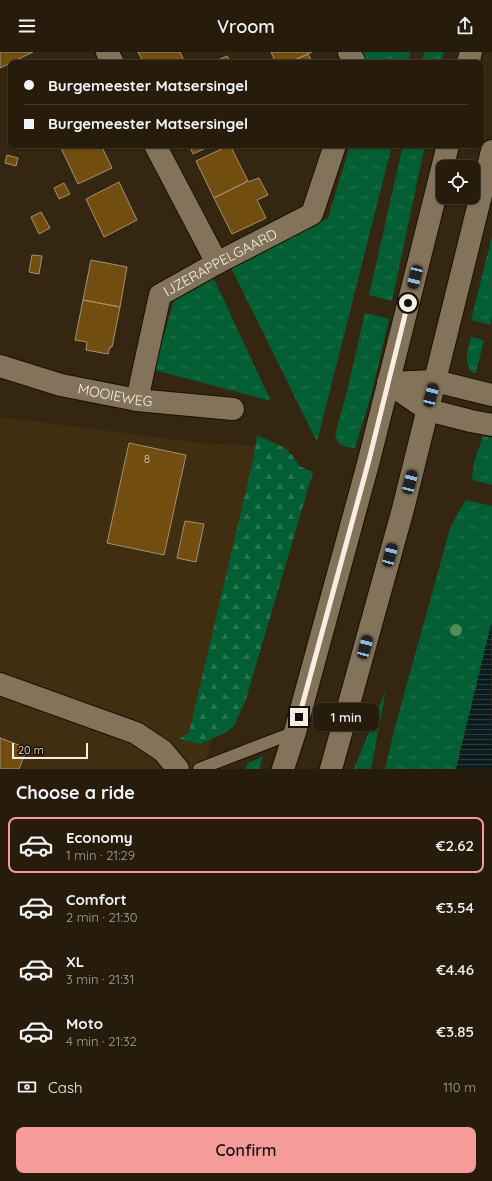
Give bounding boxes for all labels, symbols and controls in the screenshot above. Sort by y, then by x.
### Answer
icon: menu [16,15,38,37]
text: Vroom [217,15,275,38]
icon: share [454,15,476,37]
text: Burgemeester Matsersingel [48,76,248,95]
text: Burgemeester Matsersingel [48,114,248,133]
map controls [436,160,480,204]
button: locate [436,160,480,204]
street label: IJZERAPPELGAARD [160,225,280,300]
car [406,264,424,290]
route start [399,294,417,312]
street label: MOOIEWEG [76,380,153,410]
car [422,382,440,408]
house number: 8 [144,451,150,466]
car [401,469,419,495]
car [381,542,399,568]
car [356,634,374,660]
callout: 1 min [313,703,379,731]
route end [290,708,308,726]
text: 1 min [330,709,362,725]
scale bar [12,741,88,760]
text: 20 m [18,743,44,757]
text: Choose a ride [16,781,135,804]
icon: car [18,827,54,863]
text: Economy [66,828,133,847]
text: €2.62 [436,836,474,855]
text: 1 min · 21:29 [66,847,135,863]
icon: car [18,889,54,925]
text: Comfort [66,890,127,909]
text: €3.54 [436,898,474,917]
text: 2 min · 21:30 [66,909,138,925]
icon: car [18,951,54,987]
text: XL [66,952,84,971]
text: €4.46 [436,960,474,979]
text: 3 min · 21:31 [66,971,134,987]
icon: car [18,1013,54,1049]
text: Moto [66,1014,103,1033]
text: €3.85 [436,1022,474,1041]
text: 4 min · 21:32 [66,1033,137,1049]
icon: cash [16,1076,38,1098]
text: Cash [48,1078,82,1097]
text: 110 m [443,1079,476,1095]
button: Confirm [16,1127,476,1173]

